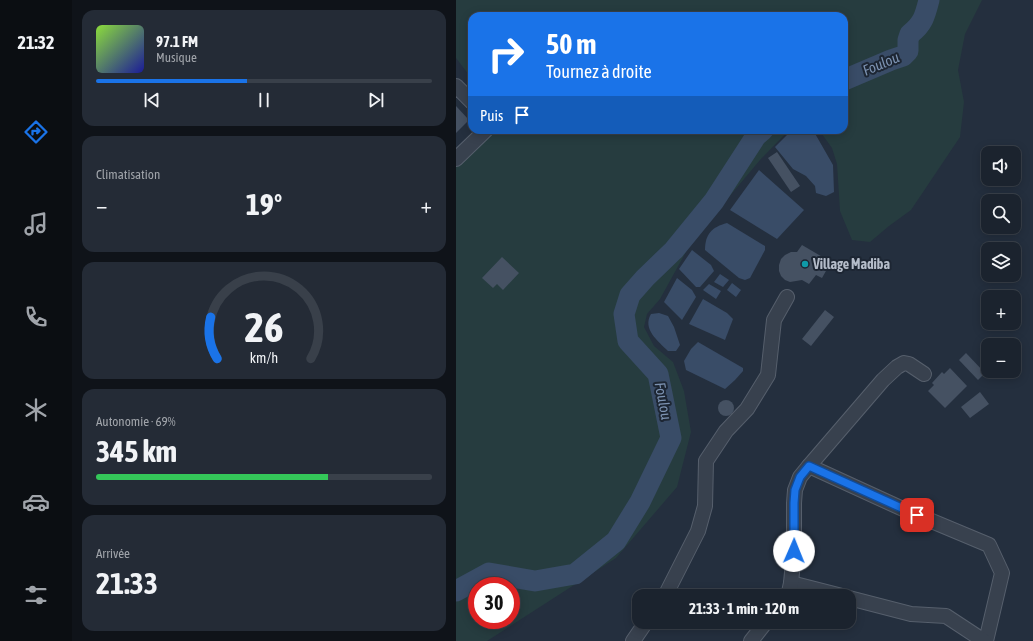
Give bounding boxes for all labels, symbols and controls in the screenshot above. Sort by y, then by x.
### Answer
icon: right [480,28,532,80]
text: 50 m [546,28,596,60]
text: 21:32 [17,32,55,53]
text: 97.1 FM [156,33,198,50]
water label: Foulou [860,48,902,79]
text: Musique [156,50,197,65]
text: Tournez à droite [546,61,652,82]
icon: previous [141,89,163,111]
icon: pause [253,89,275,111]
icon: next [365,89,387,111]
icon: arrive [511,104,533,126]
text: Puis [480,107,503,124]
icon: directions [22,118,50,146]
map controls [981,146,1021,378]
button: sound [981,146,1021,186]
text: Climatisation [96,167,160,182]
text: 19° [246,187,282,221]
text: − [96,192,107,218]
text: + [421,192,432,218]
button: search [981,194,1021,234]
icon: music [22,210,50,238]
button: layers [981,242,1021,282]
place label: Village Madiba [812,256,890,272]
marker: Village Madiba [800,259,810,269]
button: + [981,290,1021,330]
text: 26 [244,302,284,350]
icon: phone [22,303,50,331]
button: − [981,338,1021,378]
text: km/h [250,349,278,365]
water label: Foulou [652,381,675,421]
icon: climate [22,396,50,424]
text: Autonomie · 69% [96,414,176,429]
text: 345 km [96,434,177,468]
icon: car [22,488,50,516]
pin [900,498,934,532]
icon: arrive [906,504,928,526]
position arrow [773,530,815,572]
text: Arrivée [96,546,130,561]
text: 21:33 [96,566,158,600]
speed limit sign: 30 [468,577,520,629]
icon: filters [22,581,50,609]
text: 21:33 · 1 min · 120 m [689,600,799,617]

